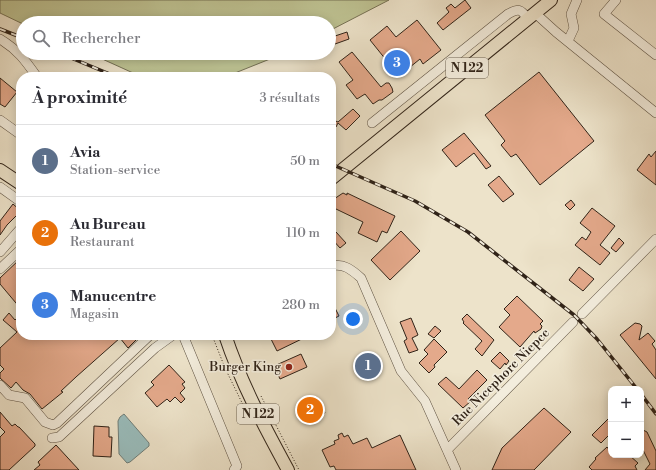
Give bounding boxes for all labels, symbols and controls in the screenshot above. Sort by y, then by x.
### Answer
search box [16,16,336,60]
icon: search [30,27,52,49]
text: Rechercher [62,29,141,48]
pin: 3 [384,48,410,78]
road number: N 122 [446,58,488,78]
text: À proximité [32,87,127,109]
text: 3 résultats [259,90,320,106]
text: Avia [70,143,100,162]
text: 1 [42,153,48,169]
text: 50 m [290,153,320,169]
text: Station-service [70,162,160,178]
text: Au Bureau [70,215,146,234]
text: 2 [41,225,49,241]
text: 110 m [286,225,320,241]
text: Restaurant [70,234,135,250]
text: Manucentre [70,287,156,306]
text: 3 [41,297,49,313]
text: 280 m [282,297,320,313]
text: Magasin [70,306,119,322]
your location [343,309,363,329]
street label: Rue Nicephore Niepce [449,325,553,429]
pin: 1 [355,351,381,381]
place label: Burger King [208,359,281,375]
marker: Burger King [284,362,294,372]
map controls [608,386,644,458]
button: + [608,386,644,422]
pin: 2 [297,395,323,425]
road number: N 122 [237,404,279,424]
button: − [608,422,644,458]

